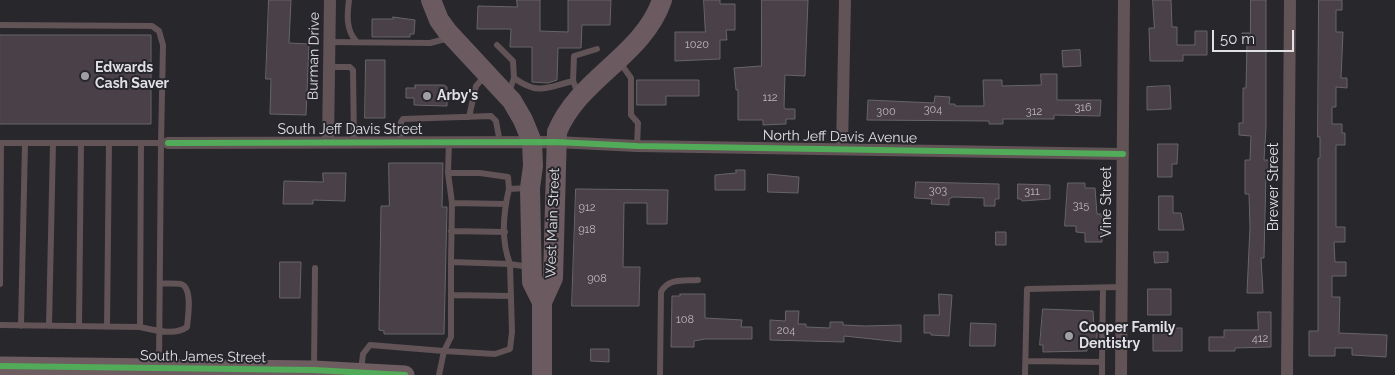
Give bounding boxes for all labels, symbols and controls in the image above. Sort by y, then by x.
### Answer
street label: Burman Drive [305,12,323,100]
scale bar [1215,20,1298,52]
text: 50 m [1220,30,1255,48]
house number: 1020 [685,38,709,52]
place label: Edwards Cash Saver [95,60,169,92]
marker: Edwards Cash Saver [79,70,91,82]
place label: Arby's [437,88,478,104]
marker: Arby's [421,90,433,102]
house number: 112 [762,91,778,105]
house number: 316 [1074,101,1092,115]
house number: 304 [924,103,942,117]
house number: 300 [876,105,896,119]
house number: 312 [1026,105,1042,119]
street label: South Jeff Davis Street [277,122,423,138]
street label: North Jeff Davis Avenue [763,127,917,147]
street label: Brewer Street [1266,143,1282,231]
street label: Vine Street [1099,166,1115,238]
street label: West Main Street [543,168,563,278]
house number: 303 [929,184,947,198]
house number: 311 [1024,185,1040,199]
house number: 315 [1073,199,1089,213]
house number: 912 [579,201,595,215]
house number: 918 [578,223,596,237]
house number: 908 [587,272,607,286]
house number: 108 [676,313,694,327]
place label: Cooper Family Dentistry [1079,320,1175,352]
house number: 204 [777,324,795,338]
marker: Cooper Family Dentistry [1063,330,1075,342]
house number: 412 [1252,332,1268,346]
street label: South James Street [140,348,266,366]

